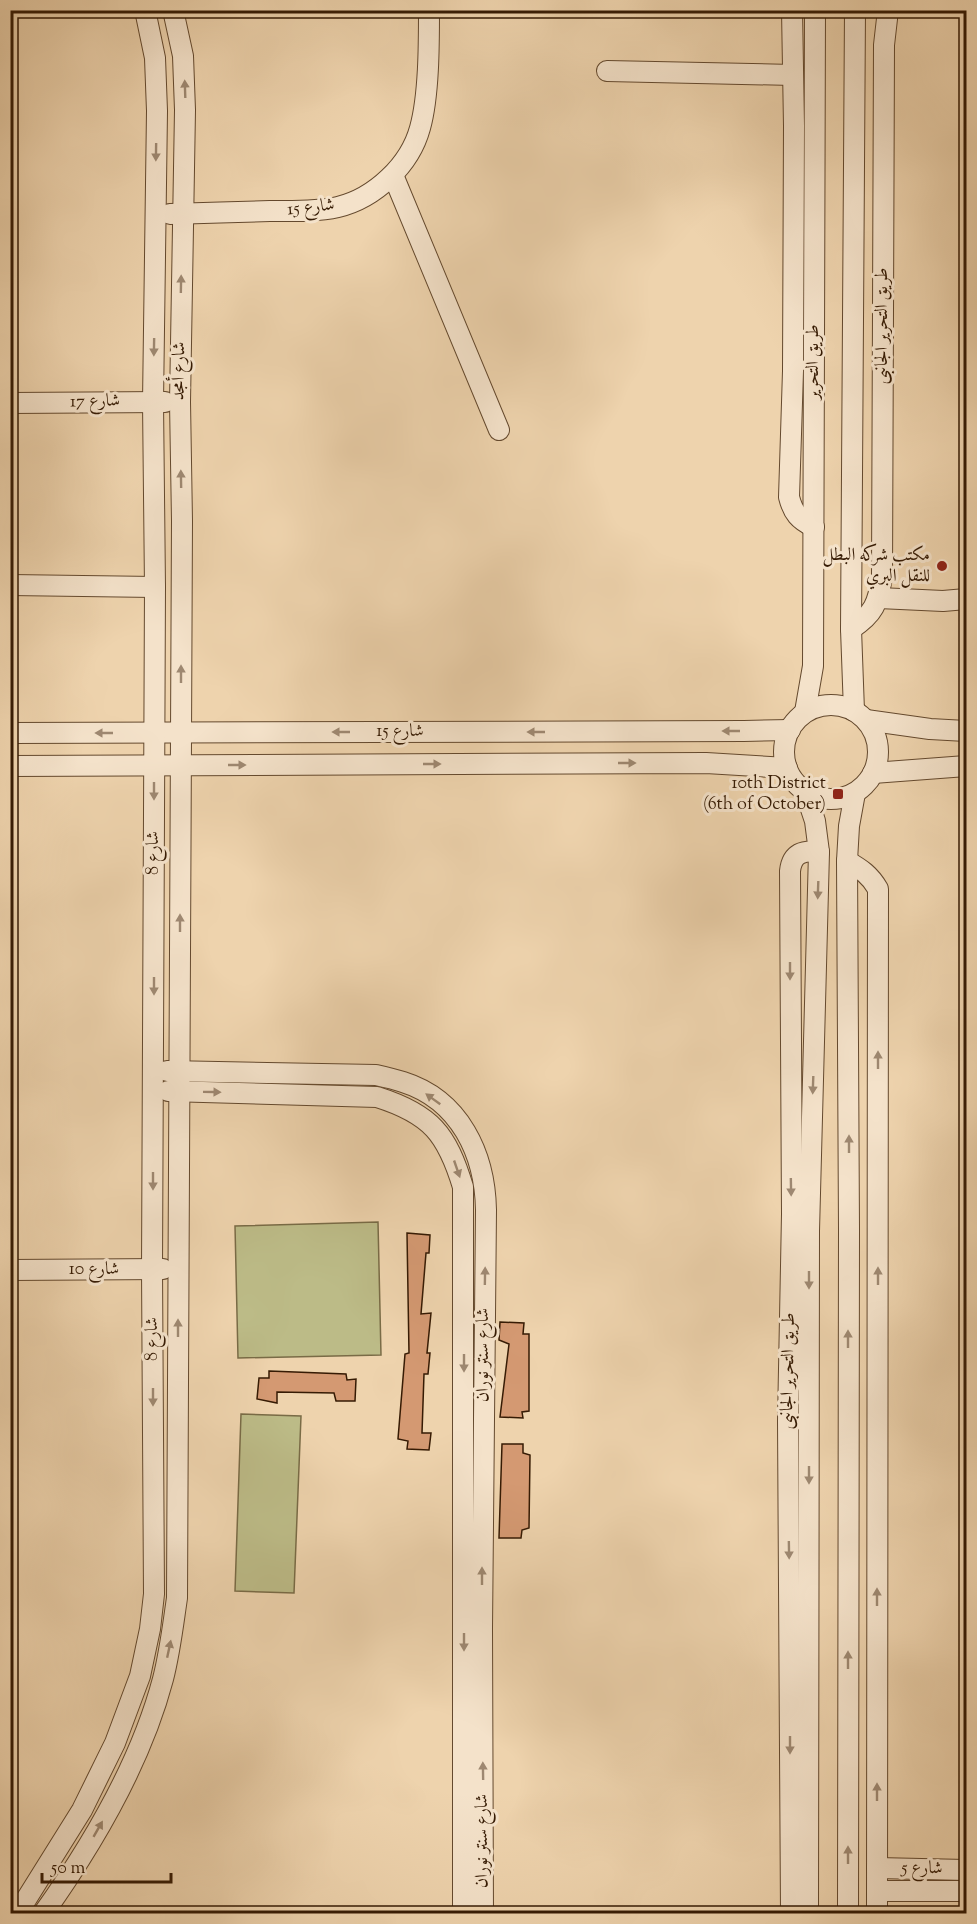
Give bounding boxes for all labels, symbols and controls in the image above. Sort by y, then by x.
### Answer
one-way arrow [180,80,189,99]
one-way arrow [151,142,161,161]
street label: شارع 15 [286,193,336,223]
street label: طريق التحرير الجانبى [870,268,896,384]
one-way arrow [177,275,186,294]
street label: طريق التحرير [801,324,827,402]
one-way arrow [149,337,159,356]
street label: شارع أمجد [164,341,194,401]
street label: شارع 17 [70,389,120,415]
one-way arrow [176,470,186,489]
place label: مكتب شركه البطل للنقل البري [822,543,930,590]
marker: مكتب شركه البطل للنقل البري [935,559,949,573]
one-way arrow [176,665,186,684]
street label: شارع 15 [376,719,424,745]
one-way arrow [722,726,741,736]
one-way arrow [332,727,351,737]
one-way arrow [527,727,546,737]
one-way arrow [95,728,114,738]
one-way arrow [617,758,636,768]
one-way arrow [422,759,441,769]
one-way arrow [227,760,246,770]
place label: 10th District (6th of October) [703,771,826,818]
one-way arrow [149,781,159,800]
marker: 10th District (6th of October) [831,787,845,801]
street label: شارع 8 [141,831,167,875]
one-way arrow [814,880,823,899]
one-way arrow [175,914,185,933]
one-way arrow [786,962,795,981]
one-way arrow [149,976,159,995]
one-way arrow [873,1051,883,1070]
one-way arrow [809,1075,818,1094]
one-way arrow [202,1087,221,1097]
one-way arrow [426,1093,442,1105]
one-way arrow [844,1135,853,1154]
one-way arrow [453,1160,463,1178]
one-way arrow [148,1171,158,1190]
one-way arrow [787,1178,796,1197]
street label: شارع 10 [69,1257,119,1283]
one-way arrow [480,1267,489,1286]
one-way arrow [873,1267,883,1286]
one-way arrow [804,1270,814,1289]
street label: شارع سنتر نوران [471,1308,497,1402]
street label: طريق التحرير الجانبى [775,1312,803,1430]
street label: شارع 8 [140,1317,166,1361]
one-way arrow [173,1319,183,1338]
one-way arrow [844,1330,853,1349]
one-way arrow [459,1353,469,1372]
one-way arrow [148,1387,158,1406]
one-way arrow [804,1465,814,1484]
one-way arrow [784,1541,794,1560]
one-way arrow [477,1567,487,1586]
one-way arrow [872,1588,882,1607]
one-way arrow [459,1632,469,1651]
one-way arrow [165,1640,175,1658]
one-way arrow [843,1651,853,1670]
one-way arrow [785,1736,795,1755]
one-way arrow [478,1762,488,1781]
one-way arrow [872,1783,882,1802]
street label: شارع سنتر نوران [470,1794,496,1888]
one-way arrow [93,1820,103,1837]
scale bar [42,1846,171,1884]
one-way arrow [843,1846,853,1865]
text: 50 m [50,1856,86,1882]
street label: شارع 5 [900,1856,943,1882]

